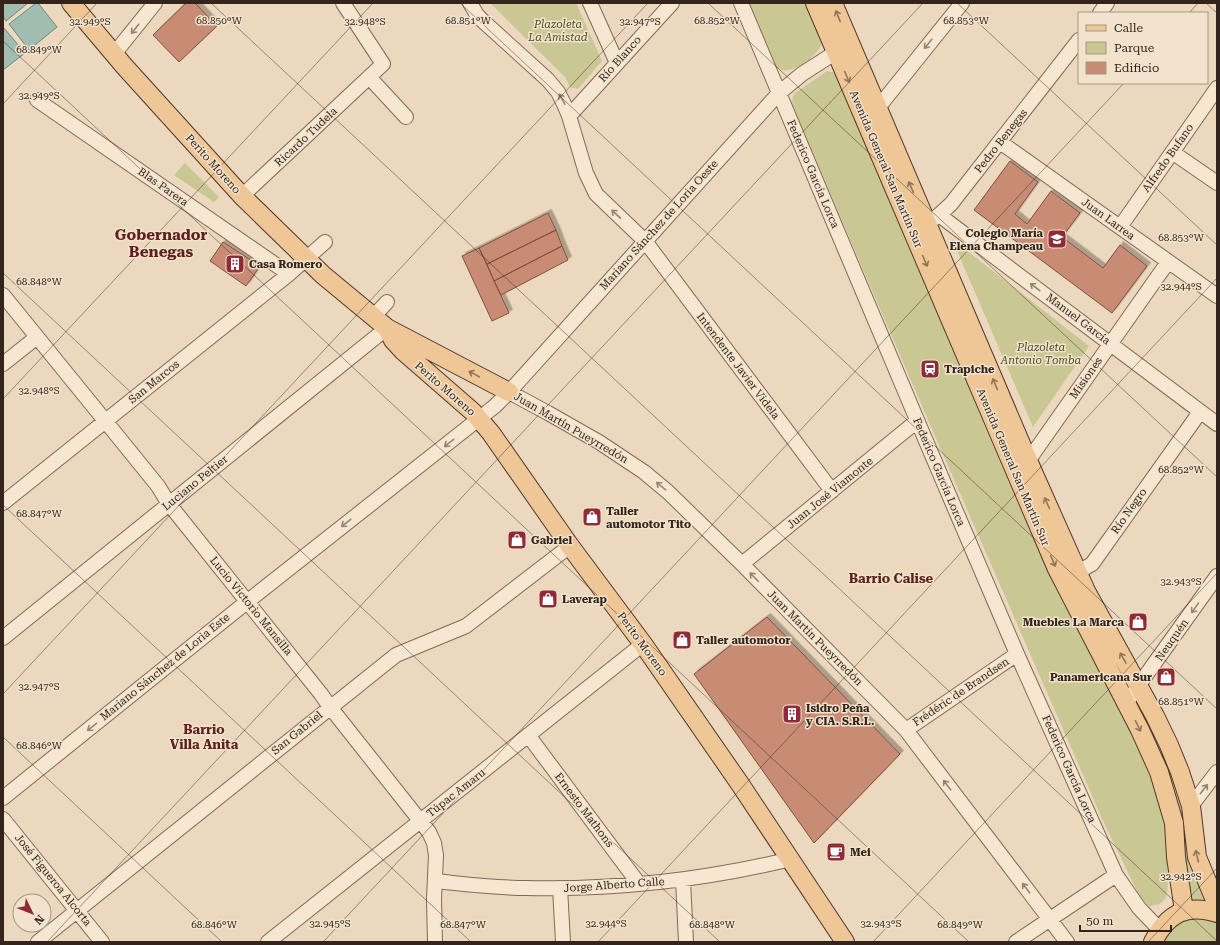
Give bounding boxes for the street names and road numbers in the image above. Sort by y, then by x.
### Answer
street label: Río Blanco [596,33,644,85]
street label: Avenida General San Martín Sur [847,88,925,250]
street label: Ricardo Tudela [272,105,340,169]
street label: Pedro Benegas [972,106,1030,176]
street label: Federico García Lorca [784,118,842,230]
street label: Alfredo Bufano [1140,121,1197,195]
street label: Perito Moreno [183,131,243,197]
street label: Mariano Sánchez de Loria Oeste [597,157,721,293]
street label: Blas Parera [135,165,191,209]
street label: Juan Larrea [1079,195,1137,243]
street label: Manuel García [1043,291,1113,347]
street label: Intendente Javier Videla [694,310,782,422]
street label: Misiones [1067,355,1105,401]
street label: San Marcos [126,358,182,406]
street label: Perito Moreno [412,359,478,419]
street label: Avenida General San Martín Sur [974,386,1052,548]
street label: Juan Martín Pueyrredón [512,390,630,466]
street label: Federico García Lorca [910,416,968,528]
street label: Luciano Peltier [160,452,231,513]
street label: Juan José Viamonte [784,454,876,532]
street label: Río Negro [1109,485,1150,536]
street label: Lucio Victorio Mansilla [207,554,295,658]
street label: Juan Martín Pueyrredón [765,588,865,688]
street label: Perito Moreno [614,609,670,679]
street label: Mariano Sánchez de Loria Este [98,611,232,723]
street label: Neuquén [1153,616,1191,664]
street label: Frédéric de Brandsen [910,655,1012,729]
street label: San Gabriel [269,708,326,758]
street label: Federico García Lorca [1039,713,1099,825]
street label: Túpac Amaru [424,766,488,820]
street label: Ernesto Mathons [552,770,616,850]
street label: José Figueroa Alcorta [12,831,94,929]
street label: Jorge Alberto Calle [563,875,665,895]

